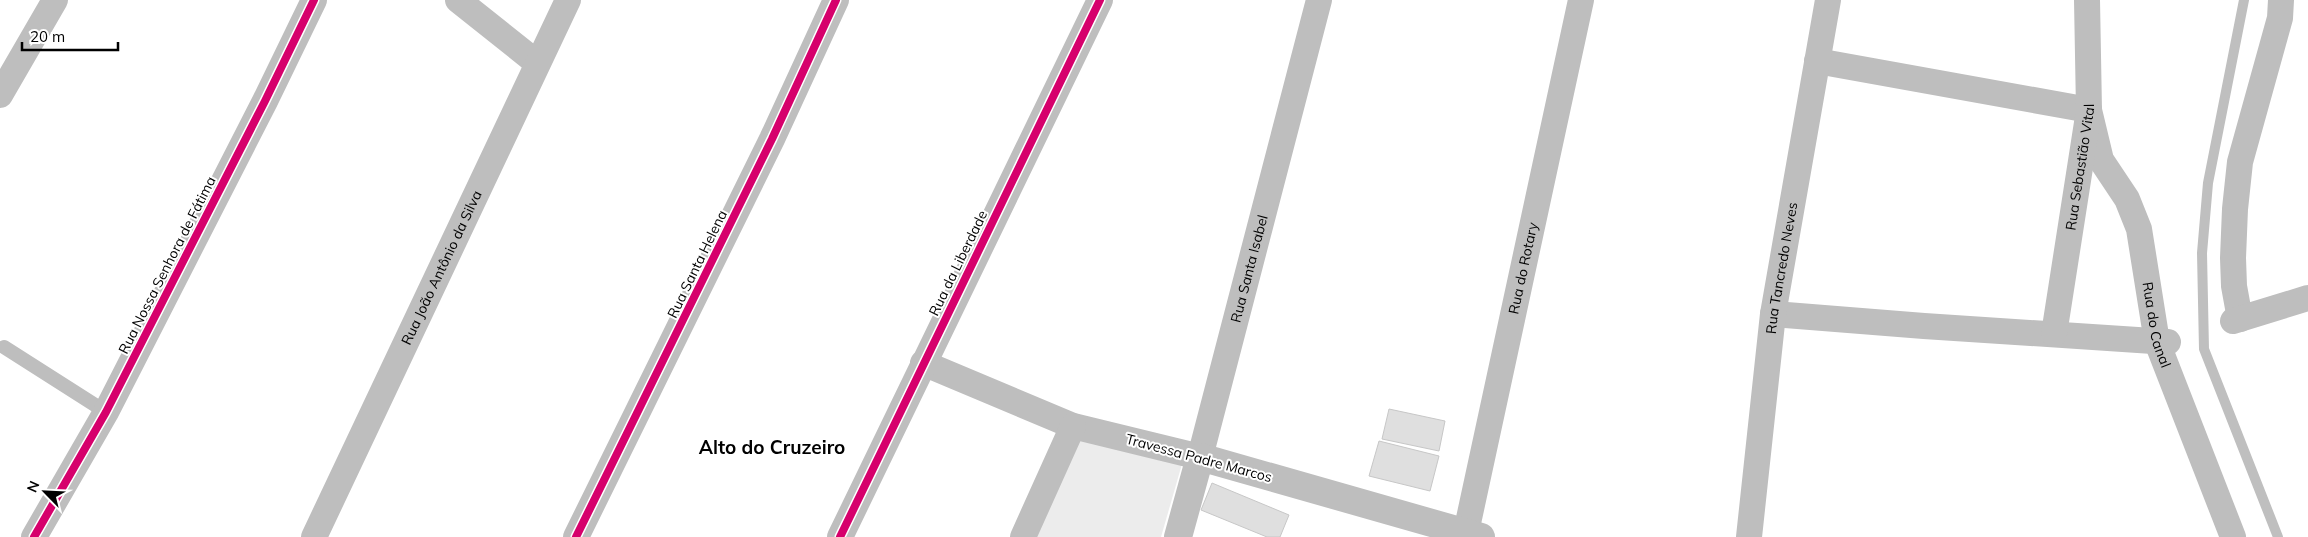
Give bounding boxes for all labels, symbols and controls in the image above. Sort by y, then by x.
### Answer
scale bar [22,20,119,52]
text: 20 m [30,27,65,46]
street label: Rua Sebastião Vital [2061,104,2098,232]
street label: Rua Nossa Senhora de Fátima [114,173,220,357]
street label: Rua João Antônio da Silva [397,188,486,348]
street label: Rua Tancredo Neves [1762,201,1801,335]
street label: Rua Santa Helena [663,207,731,321]
street label: Rua da Liberdade [925,207,991,319]
street label: Rua Santa Isabel [1226,213,1272,324]
street label: Rua do Rotary [1504,220,1542,316]
street label: Rua do Canal [2139,280,2175,370]
street label: Travessa Padre Marcos [1124,430,1274,486]
district label: Alto do Cruzeiro [699,435,845,459]
north arrow [20,467,70,517]
text: N [23,478,43,495]

